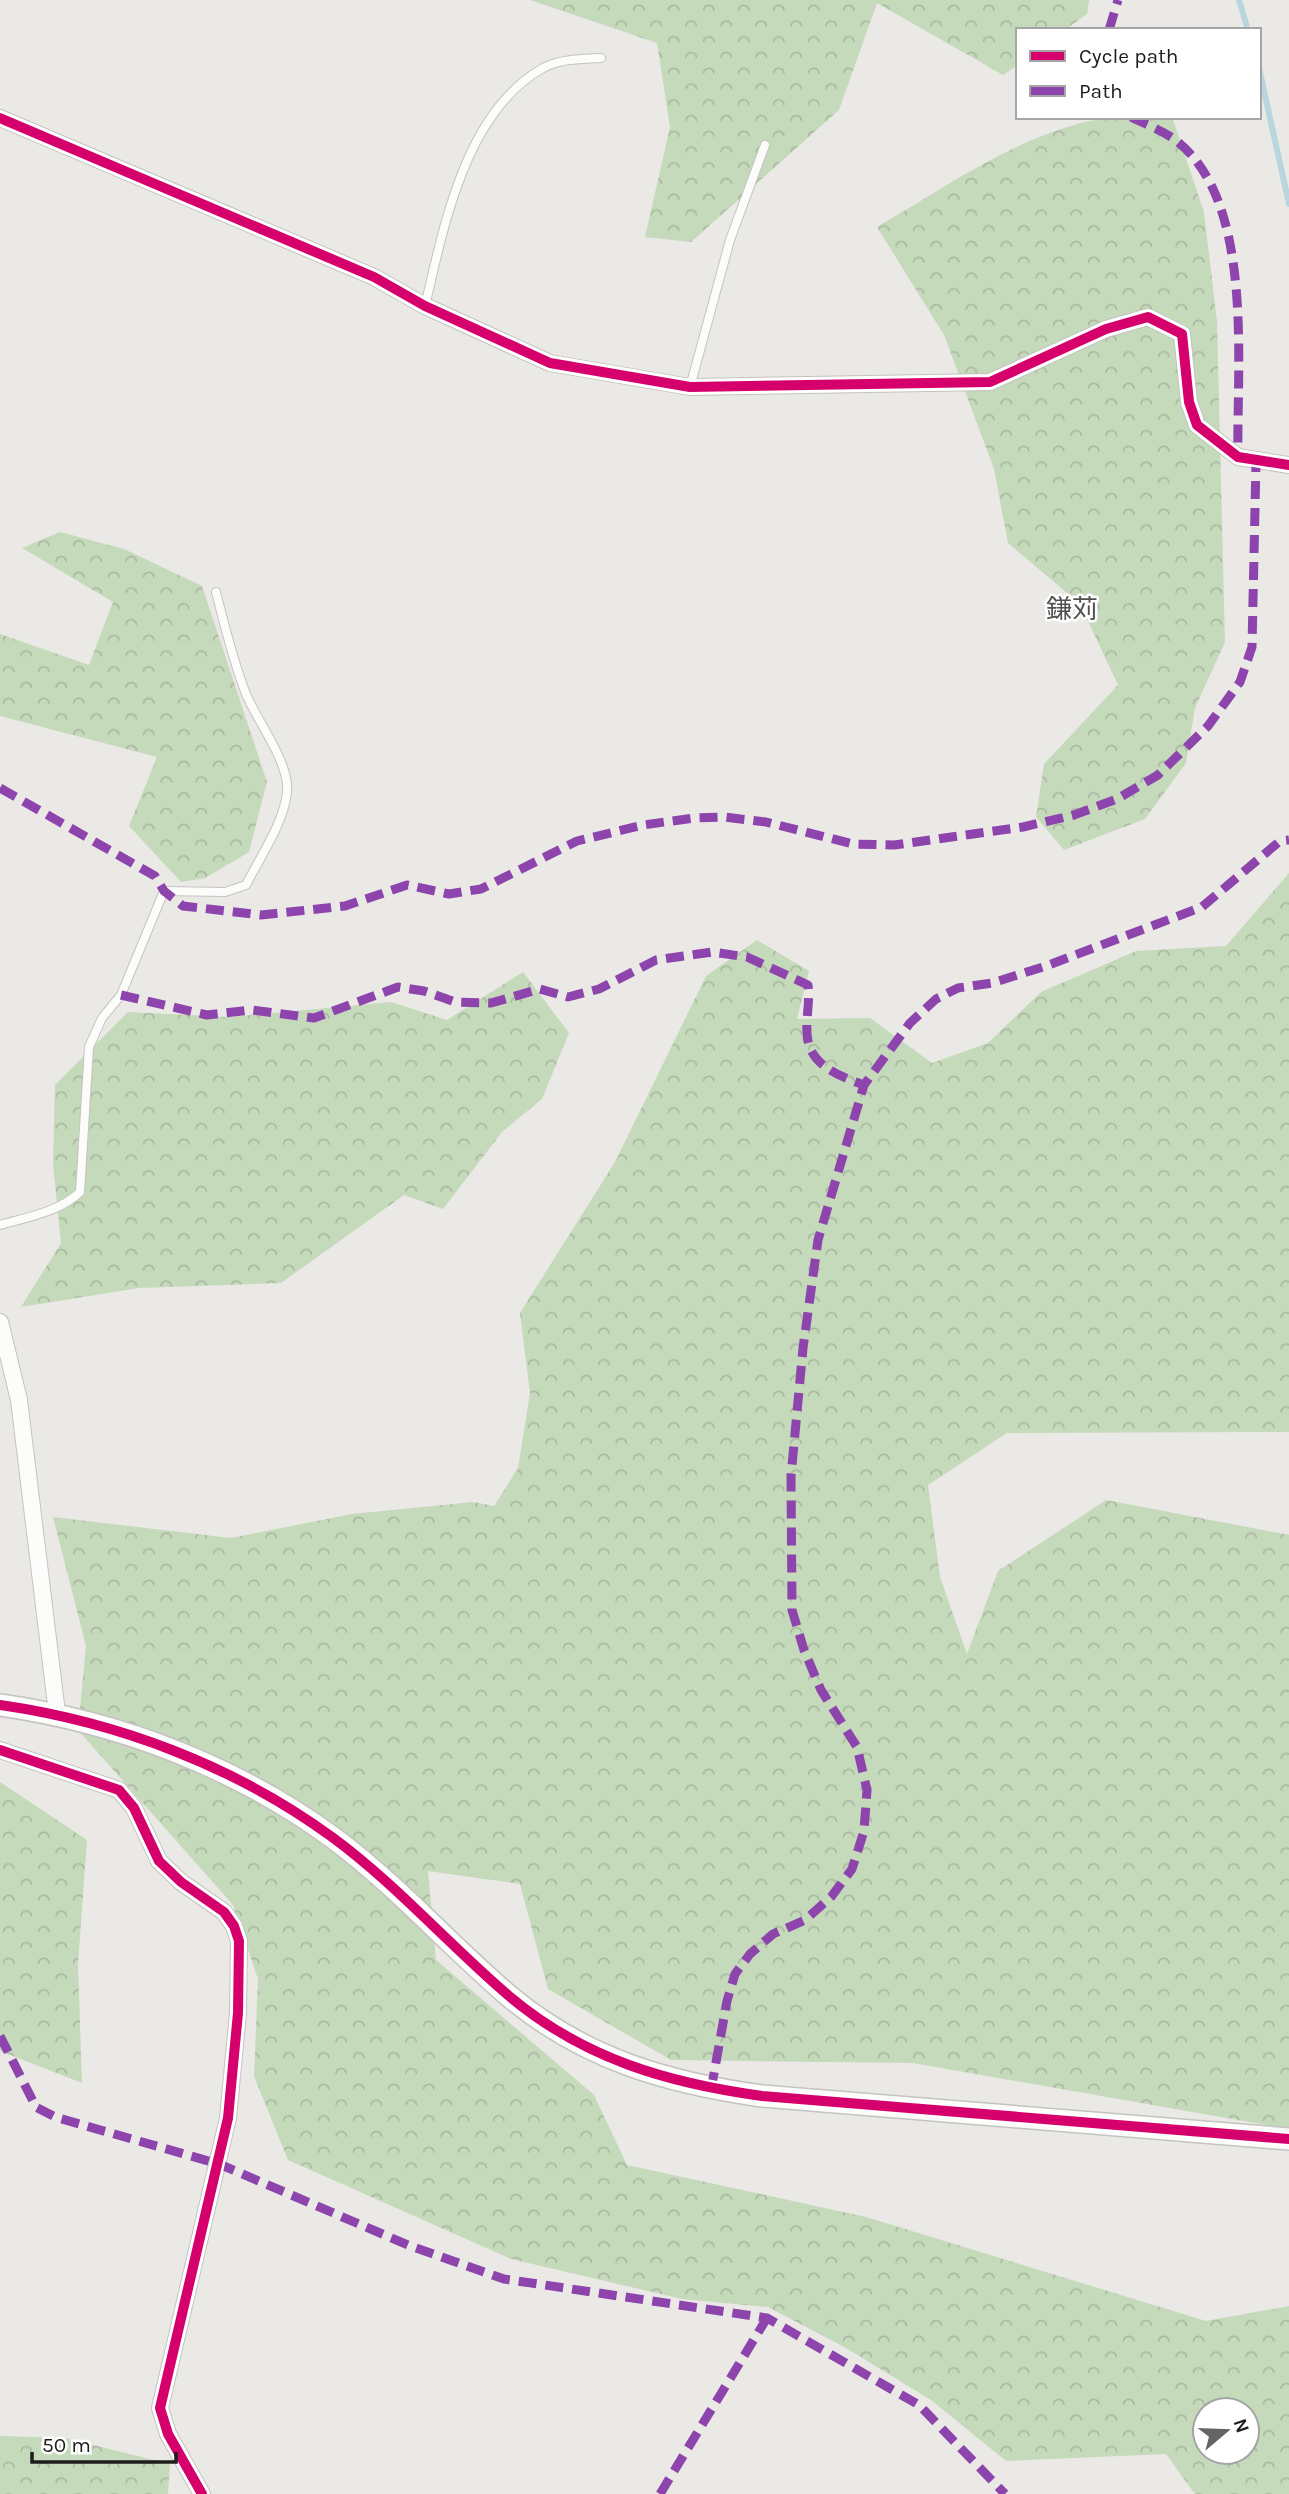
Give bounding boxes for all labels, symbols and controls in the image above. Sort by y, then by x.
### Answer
legend [1016,28,1261,119]
text: Cycle path [1079,44,1179,68]
text: Path [1079,79,1123,103]
district label: 鎌苅 [1046,594,1098,625]
north arrow [1191,2396,1261,2466]
text: N [1229,2416,1254,2436]
scale bar [32,2420,175,2464]
text: 50 m [42,2433,91,2457]

